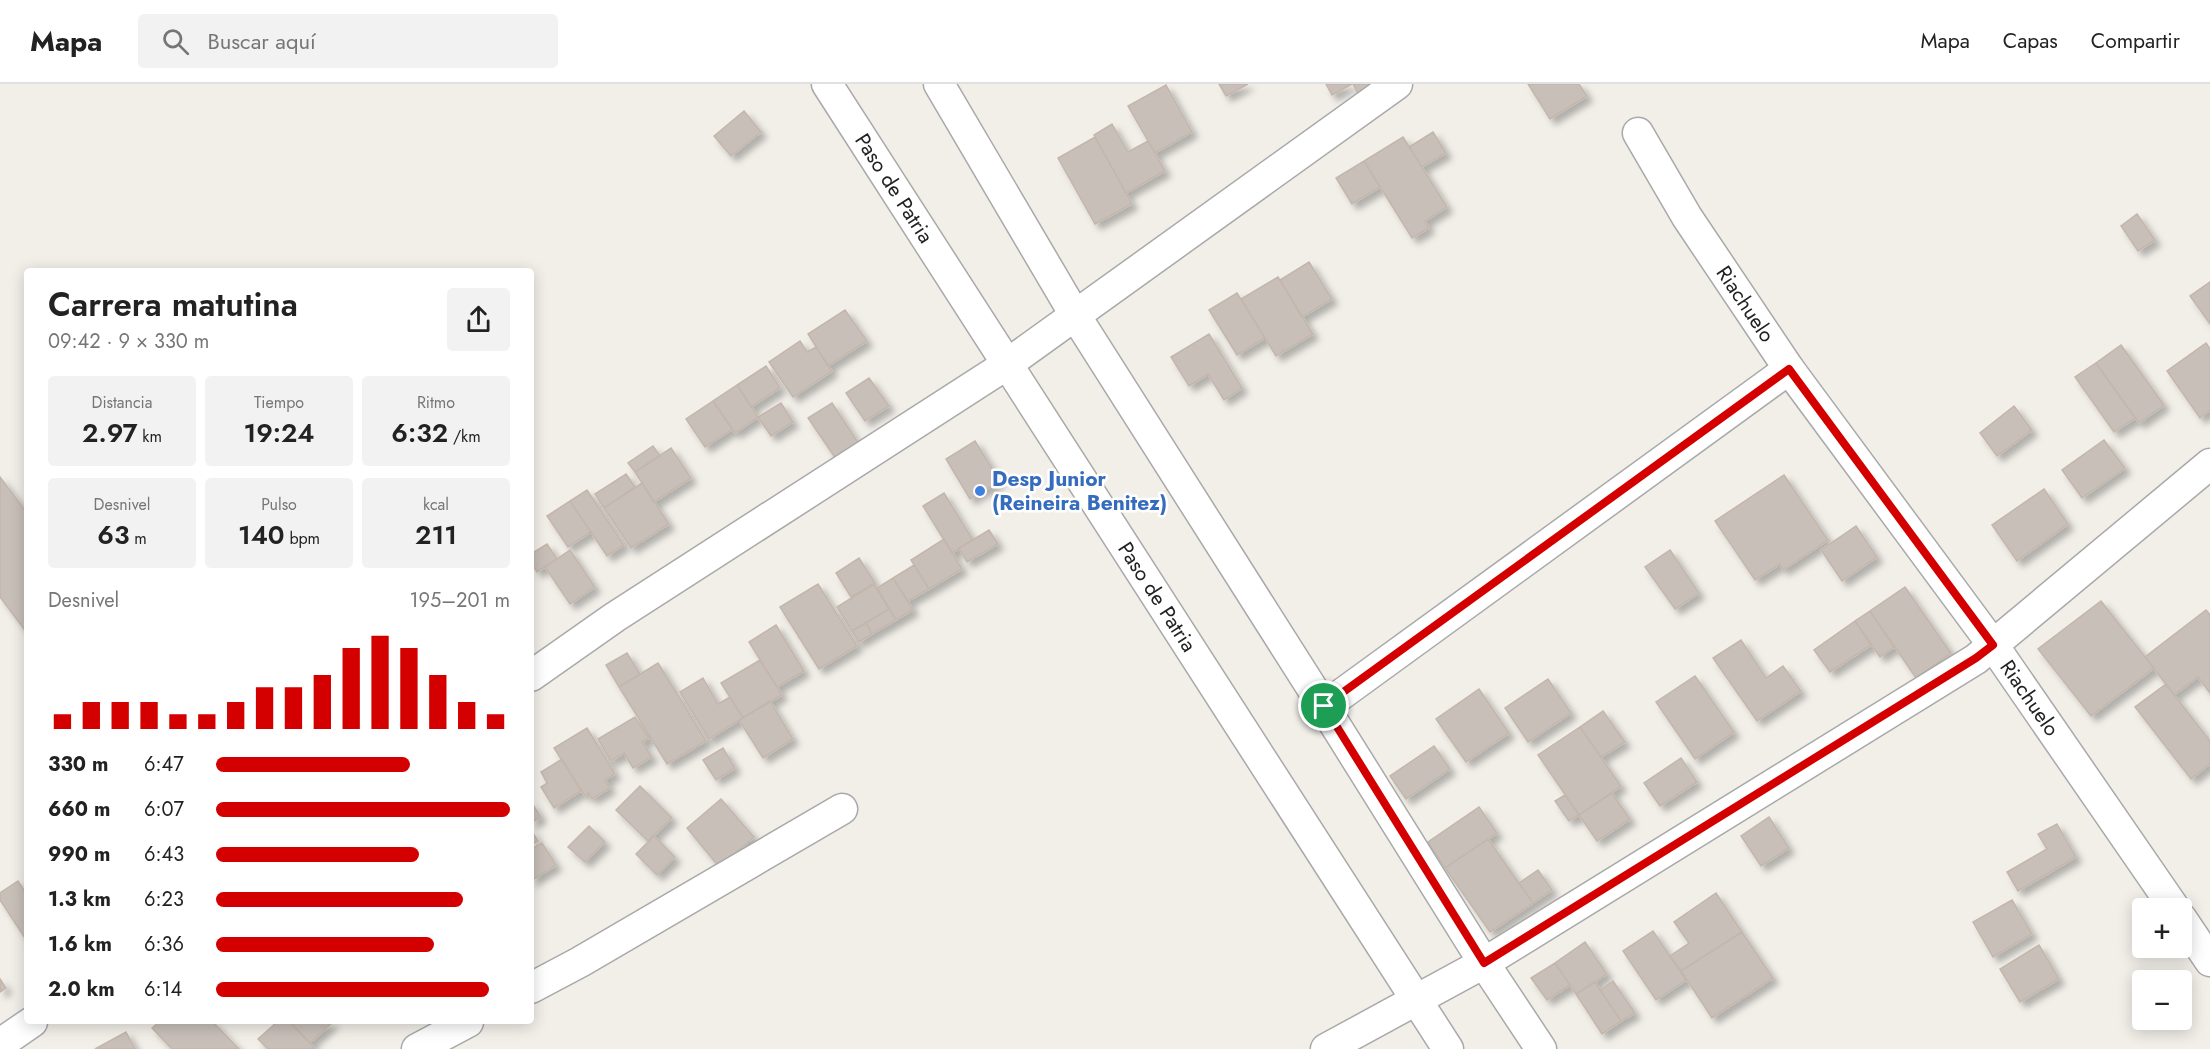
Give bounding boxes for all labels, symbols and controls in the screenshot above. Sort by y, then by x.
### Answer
search box [138,14,558,68]
text: Mapa [30,21,102,62]
icon: search [159,25,192,58]
text: Buscar aquí [207,25,316,57]
text: Mapa [1921,26,1970,56]
text: Capas [2003,26,2058,56]
text: Compartir [2091,26,2180,56]
street label: Paso de Patria [848,128,941,249]
street label: Riachuelo [1709,260,1782,348]
text: Carrera matutina [48,281,298,328]
button: share [447,288,510,351]
text: 09:42 · 9 × 330 m [48,327,209,356]
text: Distancia [92,391,152,414]
text: Tiempo [254,391,304,414]
text: Ritmo [417,391,455,414]
text: 2.97 [82,414,138,452]
text: 19:24 [243,414,315,452]
text: 6:32 [391,414,448,452]
text: km [138,425,162,448]
text: /km [448,425,481,448]
place label: Desp Junior (Reineira Benitez) [992,464,1167,518]
marker: Desp Junior (Reineira Benitez) [973,484,987,498]
text: Desnivel [94,493,150,516]
text: Pulso [261,493,297,516]
text: kcal [423,493,449,516]
text: 63 [97,516,129,554]
text: 140 [238,516,285,554]
text: 211 [415,516,457,554]
text: m [129,527,147,550]
text: bpm [285,527,320,550]
street label: Paso de Patria [1111,536,1204,658]
text: Desnivel [48,586,119,615]
text: 195–201 m [409,586,510,615]
street label: Riachuelo [1993,654,2067,742]
pin [1298,680,1349,731]
icon: arrive [1307,689,1340,722]
text: 330 m [48,750,108,779]
text: 6:47 [144,750,184,779]
text: 660 m [48,795,110,824]
text: 6:07 [144,795,184,824]
text: 990 m [48,840,110,869]
text: 6:43 [144,840,184,869]
text: 1.3 km [48,885,111,914]
text: 6:23 [144,885,184,914]
map controls [2132,898,2192,1030]
button: + [2132,898,2192,958]
text: 1.6 km [48,930,112,959]
text: 6:36 [144,930,184,959]
button: − [2132,970,2192,1030]
text: 2.0 km [48,975,115,1004]
text: 6:14 [144,975,182,1004]

